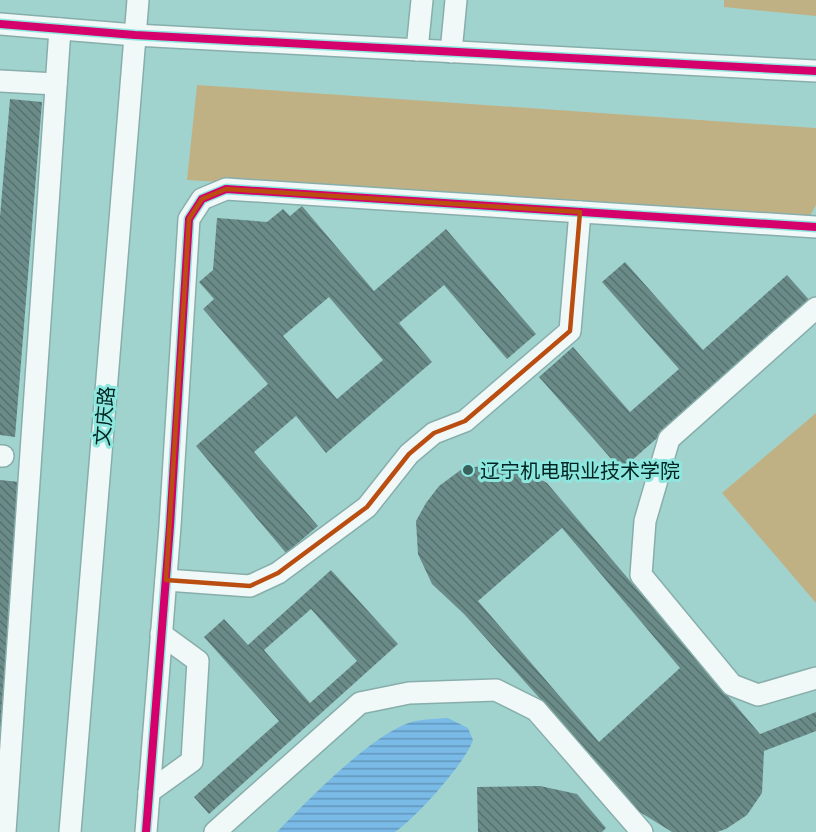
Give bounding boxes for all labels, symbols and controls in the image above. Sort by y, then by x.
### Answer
street label: 文庆路 [90,385,118,447]
place label: 辽宁机电职业技术学院 [480,459,680,482]
marker: 辽宁机电职业技术学院 [461,463,475,477]

